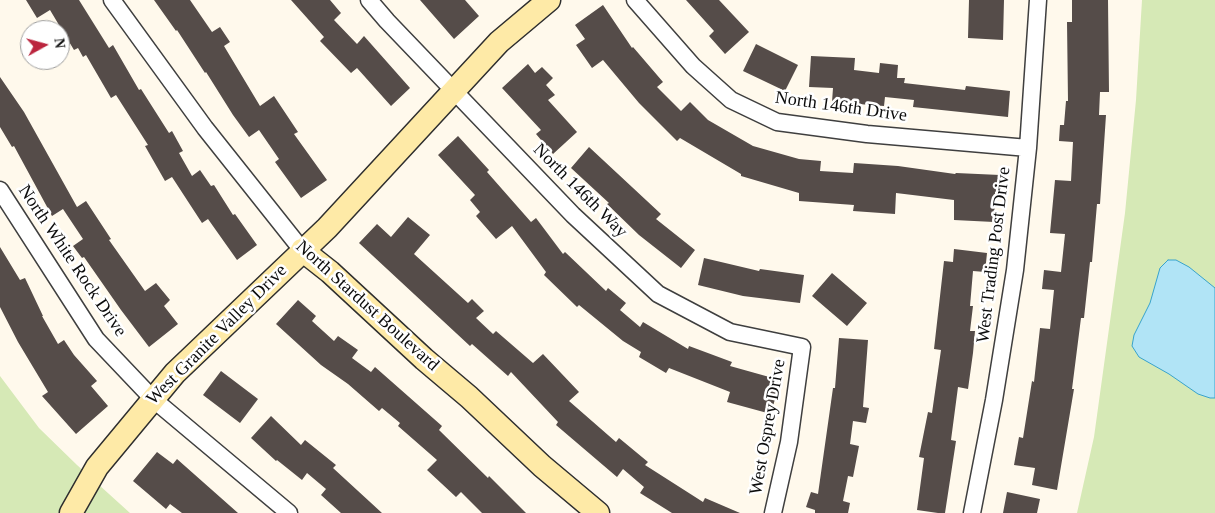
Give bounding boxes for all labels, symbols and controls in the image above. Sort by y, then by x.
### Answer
north arrow [20,20,70,70]
text: N [51,37,67,49]
street label: North 146th Drive [774,87,908,127]
street label: North 146th Way [528,139,632,243]
street label: West Trading Post Drive [972,166,1016,344]
street label: North White Rock Drive [13,181,131,341]
street label: North Stardust Boulevard [291,236,443,376]
street label: West Granite Valley Drive [142,260,292,410]
street label: West Osprey Drive [745,357,791,497]

